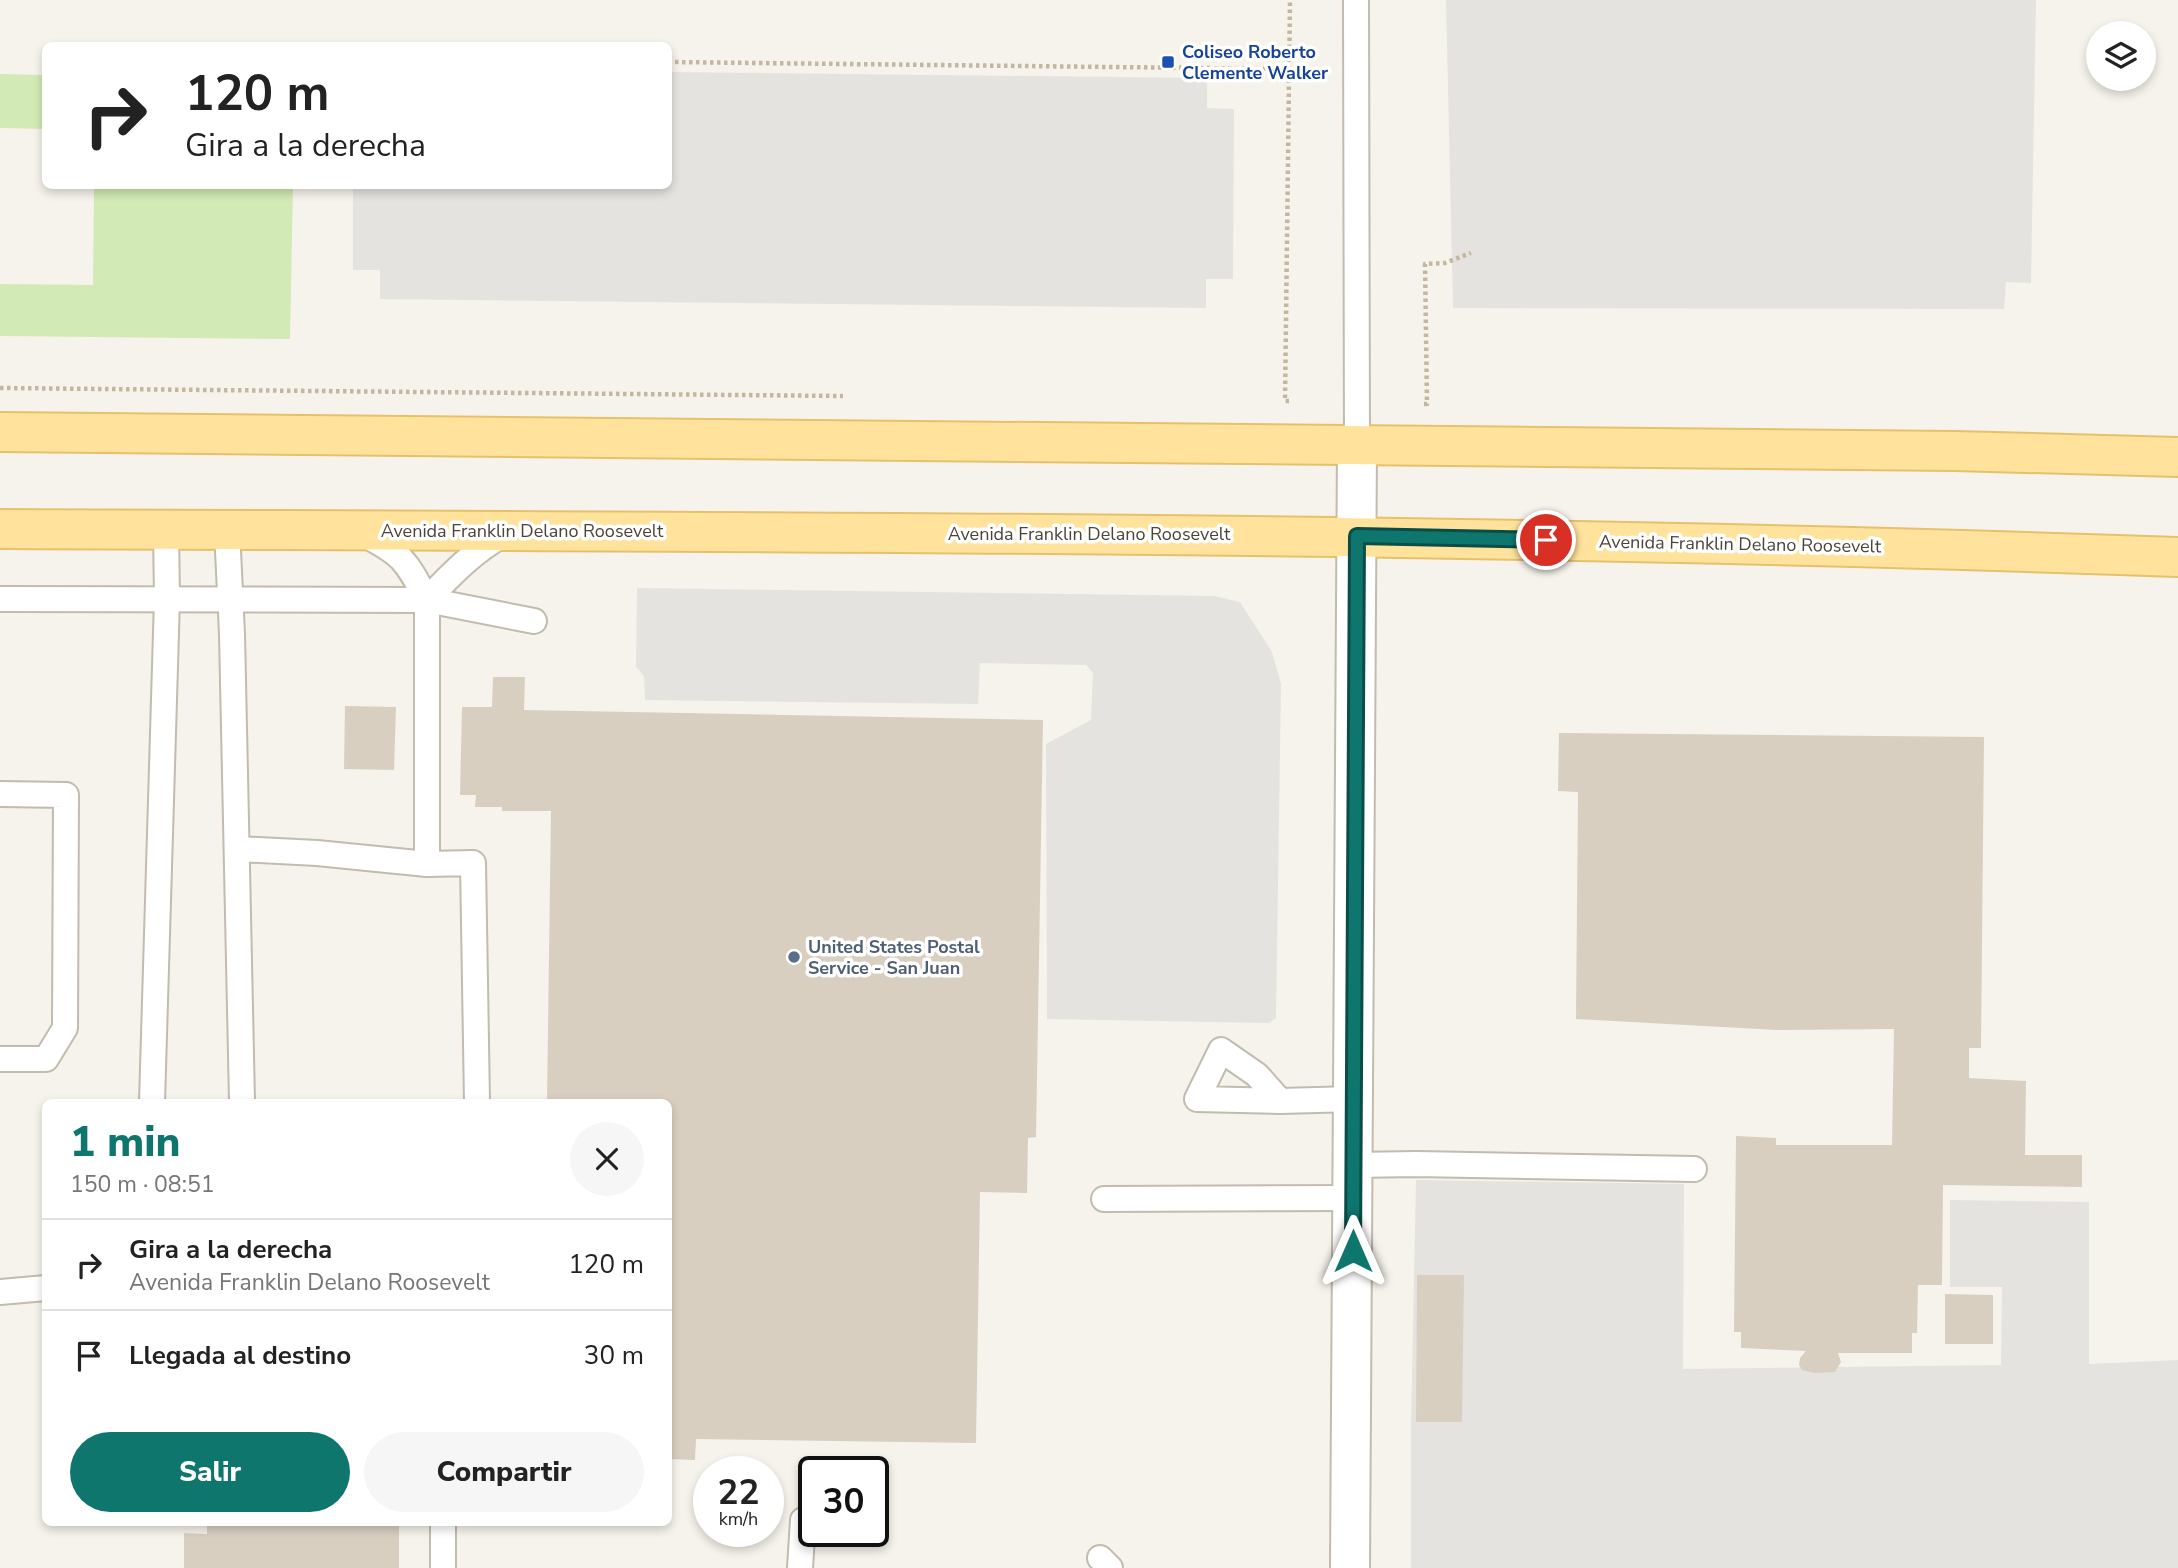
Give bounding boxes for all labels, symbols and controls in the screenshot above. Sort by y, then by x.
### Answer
map controls [2086,21,2156,91]
button: layers [2086,21,2156,91]
place label: Coliseo Roberto Clemente Walker [1182,40,1328,85]
marker: Coliseo Roberto Clemente Walker [1160,54,1176,70]
text: 120 m [185,60,329,127]
icon: right [70,70,161,161]
text: Gira a la derecha [185,124,426,167]
pin [1516,510,1576,570]
street label: Avenida Franklin Delano Roosevelt [381,519,664,543]
icon: arrive [1527,521,1565,559]
street label: Avenida Franklin Delano Roosevelt [948,522,1231,546]
street label: Avenida Franklin Delano Roosevelt [1599,530,1882,558]
place label: United States Postal Service - San Juan [808,935,980,980]
marker: United States Postal Service - San Juan [786,949,802,965]
text: 1 min [70,1114,180,1171]
button: close [570,1122,644,1196]
text: 150 m · 08:51 [70,1169,215,1200]
position arrow [1316,1214,1390,1288]
text: Gira a la derecha [129,1232,332,1267]
icon: right [70,1246,108,1284]
text: 120 m [568,1247,644,1282]
text: Avenida Franklin Delano Roosevelt [129,1267,490,1298]
icon: arrive [70,1337,108,1375]
text: Llegada al destino [129,1338,351,1373]
text: 30 m [584,1338,644,1373]
button: Salir [70,1432,350,1512]
button: Compartir [364,1432,644,1512]
speed limit sign: 30 [798,1456,889,1547]
text: 22 [717,1469,760,1516]
text: km/h [719,1507,758,1531]

